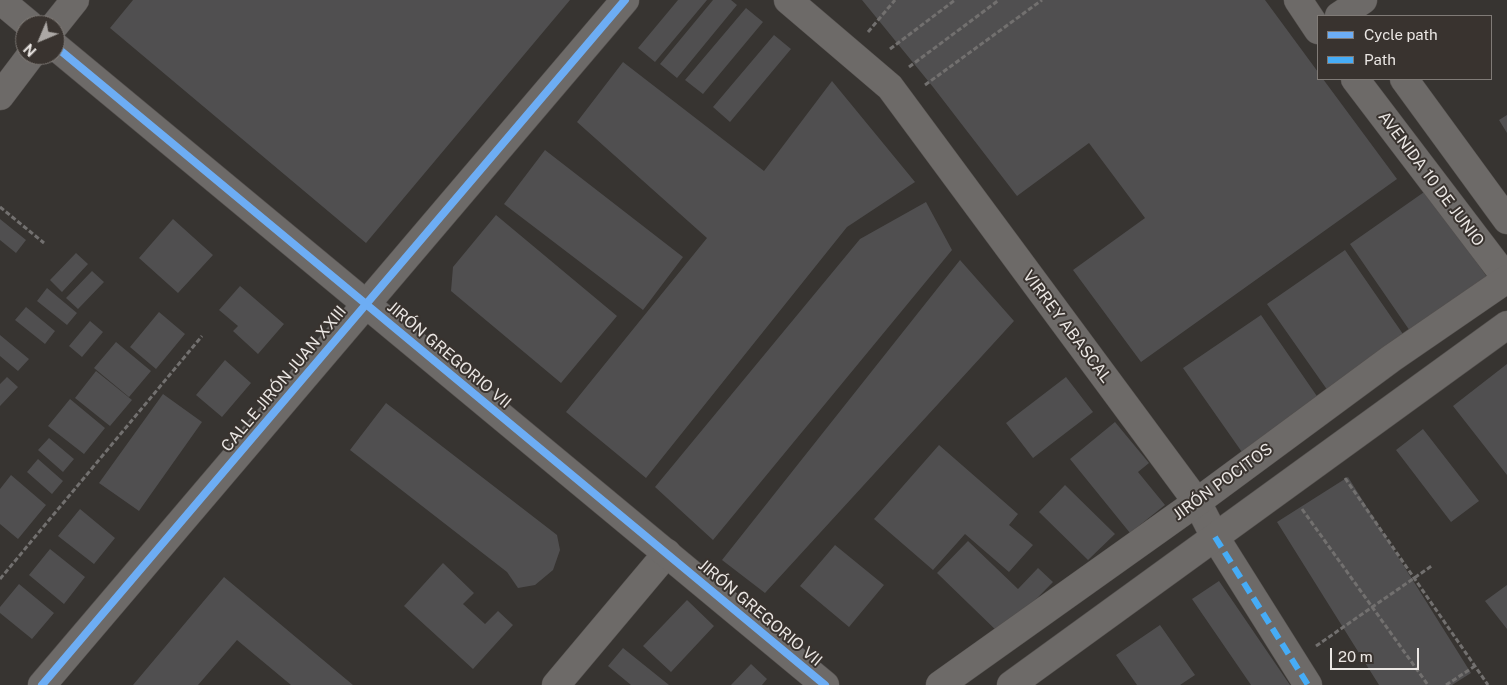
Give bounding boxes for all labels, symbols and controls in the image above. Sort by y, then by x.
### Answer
north arrow [15,15,65,65]
legend [1317,15,1492,80]
text: Cycle path [1364,26,1438,43]
text: N [21,40,40,59]
text: Path [1364,51,1396,68]
street label: AVENIDA 10 DE JUNIO [1374,108,1488,250]
street label: VIRREY ABASCAL [1018,267,1116,387]
street label: JIRÓN GREGORIO VII [383,298,515,412]
street label: CALLE JIRÓN JUAN XXIII [217,302,351,456]
street label: JIRÓN POCITOS [1169,439,1277,525]
street label: JIRÓN GREGORIO VII [694,556,826,670]
scale bar [1332,638,1421,670]
text: 20 m [1338,648,1373,665]

